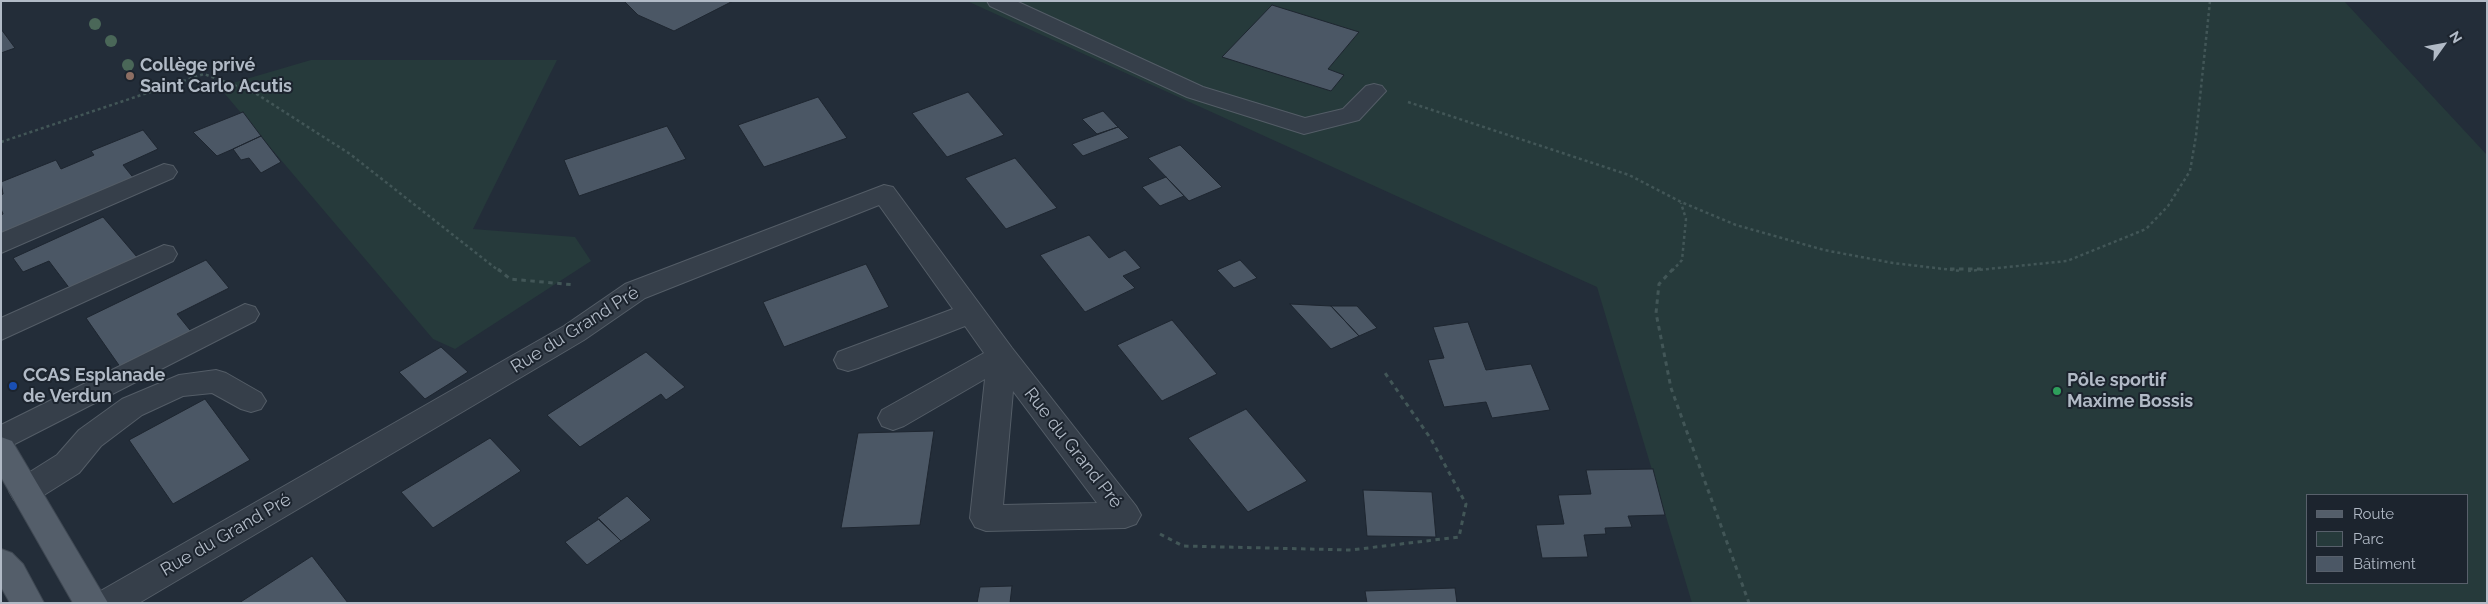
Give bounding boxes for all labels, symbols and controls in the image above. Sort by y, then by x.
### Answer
north arrow [2418,20,2468,70]
text: N [2446,28,2465,46]
place label: Collège privé Saint Carlo Acutis [140,55,292,98]
marker: Collège privé Saint Carlo Acutis [124,70,136,82]
street label: Rue du Grand Pré [507,282,643,378]
place label: CCAS Esplanade de Verdun [23,365,165,408]
place label: Pôle sportif Maxime Bossis [2067,370,2193,412]
marker: CCAS Esplanade de Verdun [7,380,19,392]
street label: Rue du Grand Pré [1019,383,1127,513]
marker: Pôle sportif Maxime Bossis [2051,385,2063,397]
street label: Rue du Grand Pré [157,489,295,581]
legend [2306,494,2468,584]
text: Route [2353,505,2394,523]
text: Parc [2353,530,2384,548]
text: Bâtiment [2353,555,2416,573]

